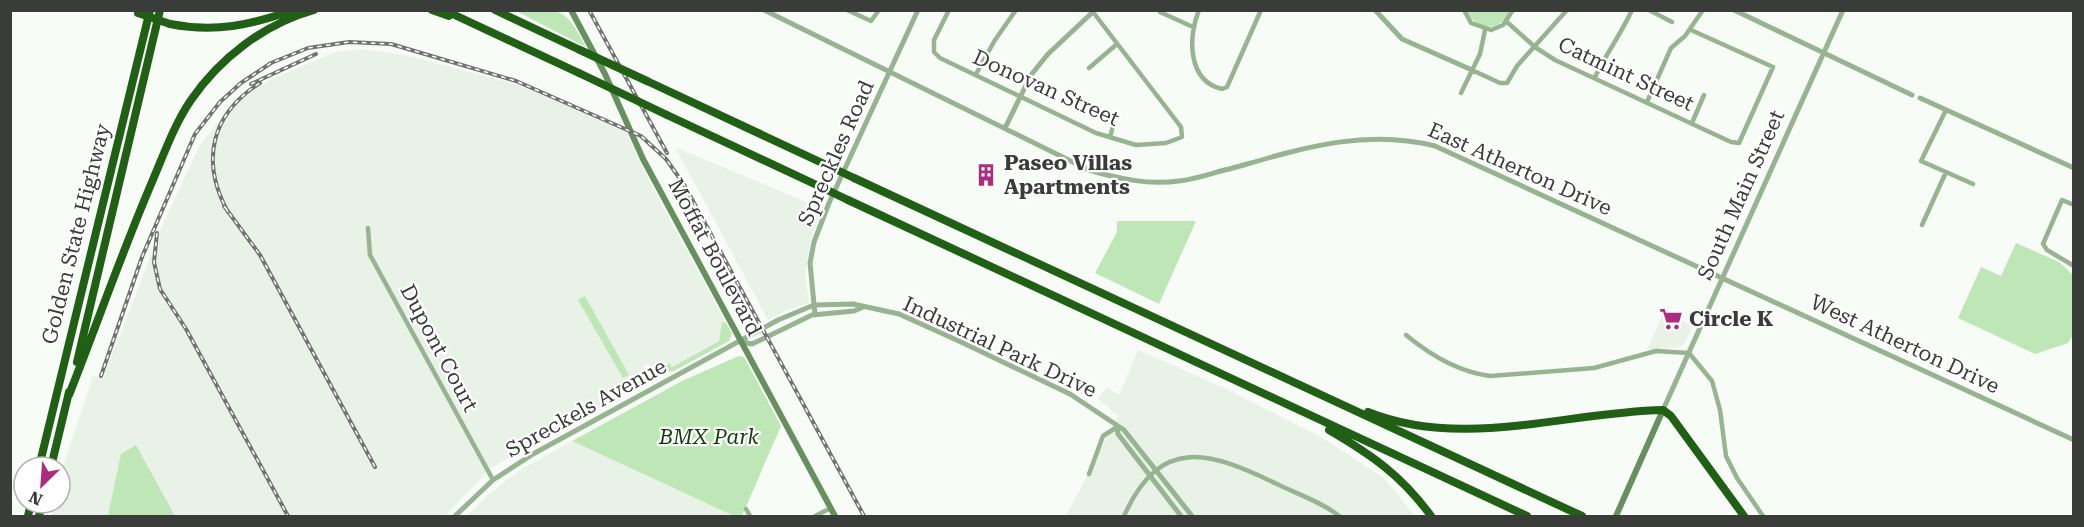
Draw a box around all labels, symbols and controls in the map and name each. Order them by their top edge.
street label: Catmint Street [1554,32,1698,116]
street label: Donovan Street [969,45,1123,131]
street label: Spreckles Road [793,76,879,229]
street label: South Main Street [1693,106,1789,284]
street label: East Atherton Drive [1424,118,1616,220]
street label: Golden State Highway [37,121,115,347]
place label: Paseo Villas Apartments [1004,151,1132,199]
building icon: Paseo Villas Apartments [973,162,999,188]
street label: Moffat Boulevard [663,174,767,340]
street label: Dupont Court [395,280,483,416]
street label: West Atherton Drive [1807,290,2003,398]
street label: Industrial Park Drive [899,292,1101,402]
supermarket icon: Circle K [1658,306,1684,332]
place label: Circle K [1689,307,1774,331]
street label: Spreckels Avenue [502,354,670,462]
park label: BMX Park [658,425,760,449]
north arrow [12,455,72,515]
text: N [26,487,45,509]

